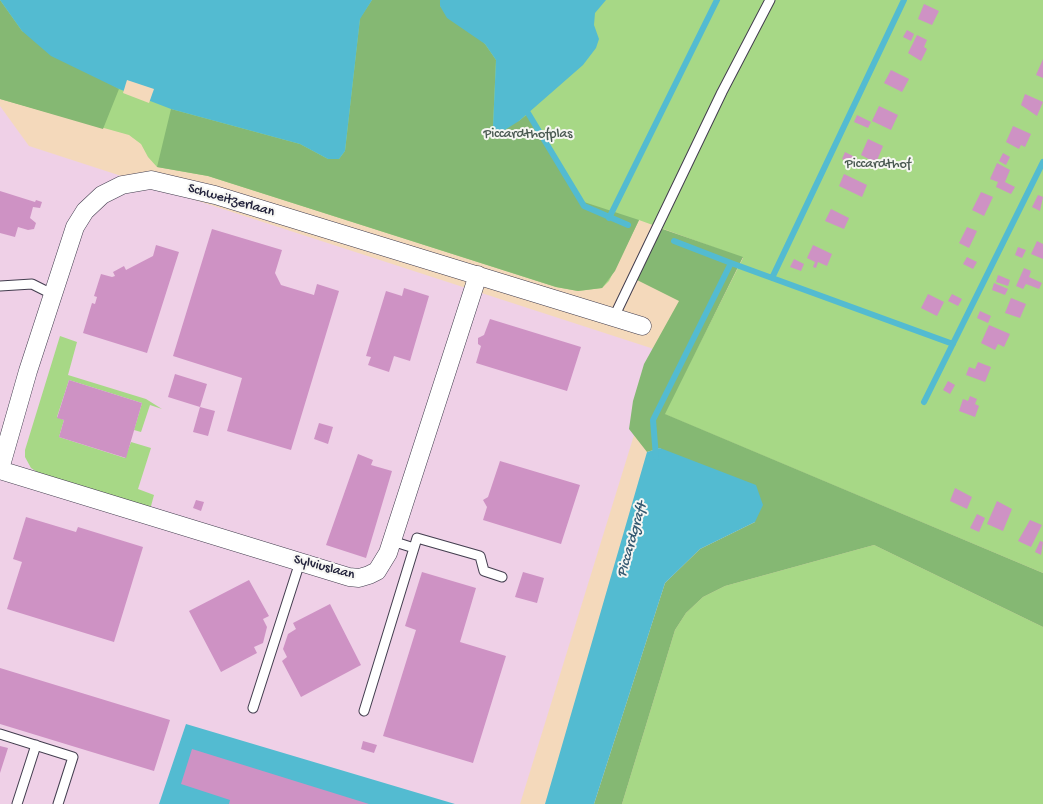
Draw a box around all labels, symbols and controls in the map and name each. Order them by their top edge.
park label: Piccardthofplas [484,127,572,143]
park label: Piccardthof [845,157,911,173]
street label: Schweitzerlaan [186,181,276,221]
water label: Piccardgraft [614,500,652,580]
street label: Sylviuslaan [292,552,356,584]

